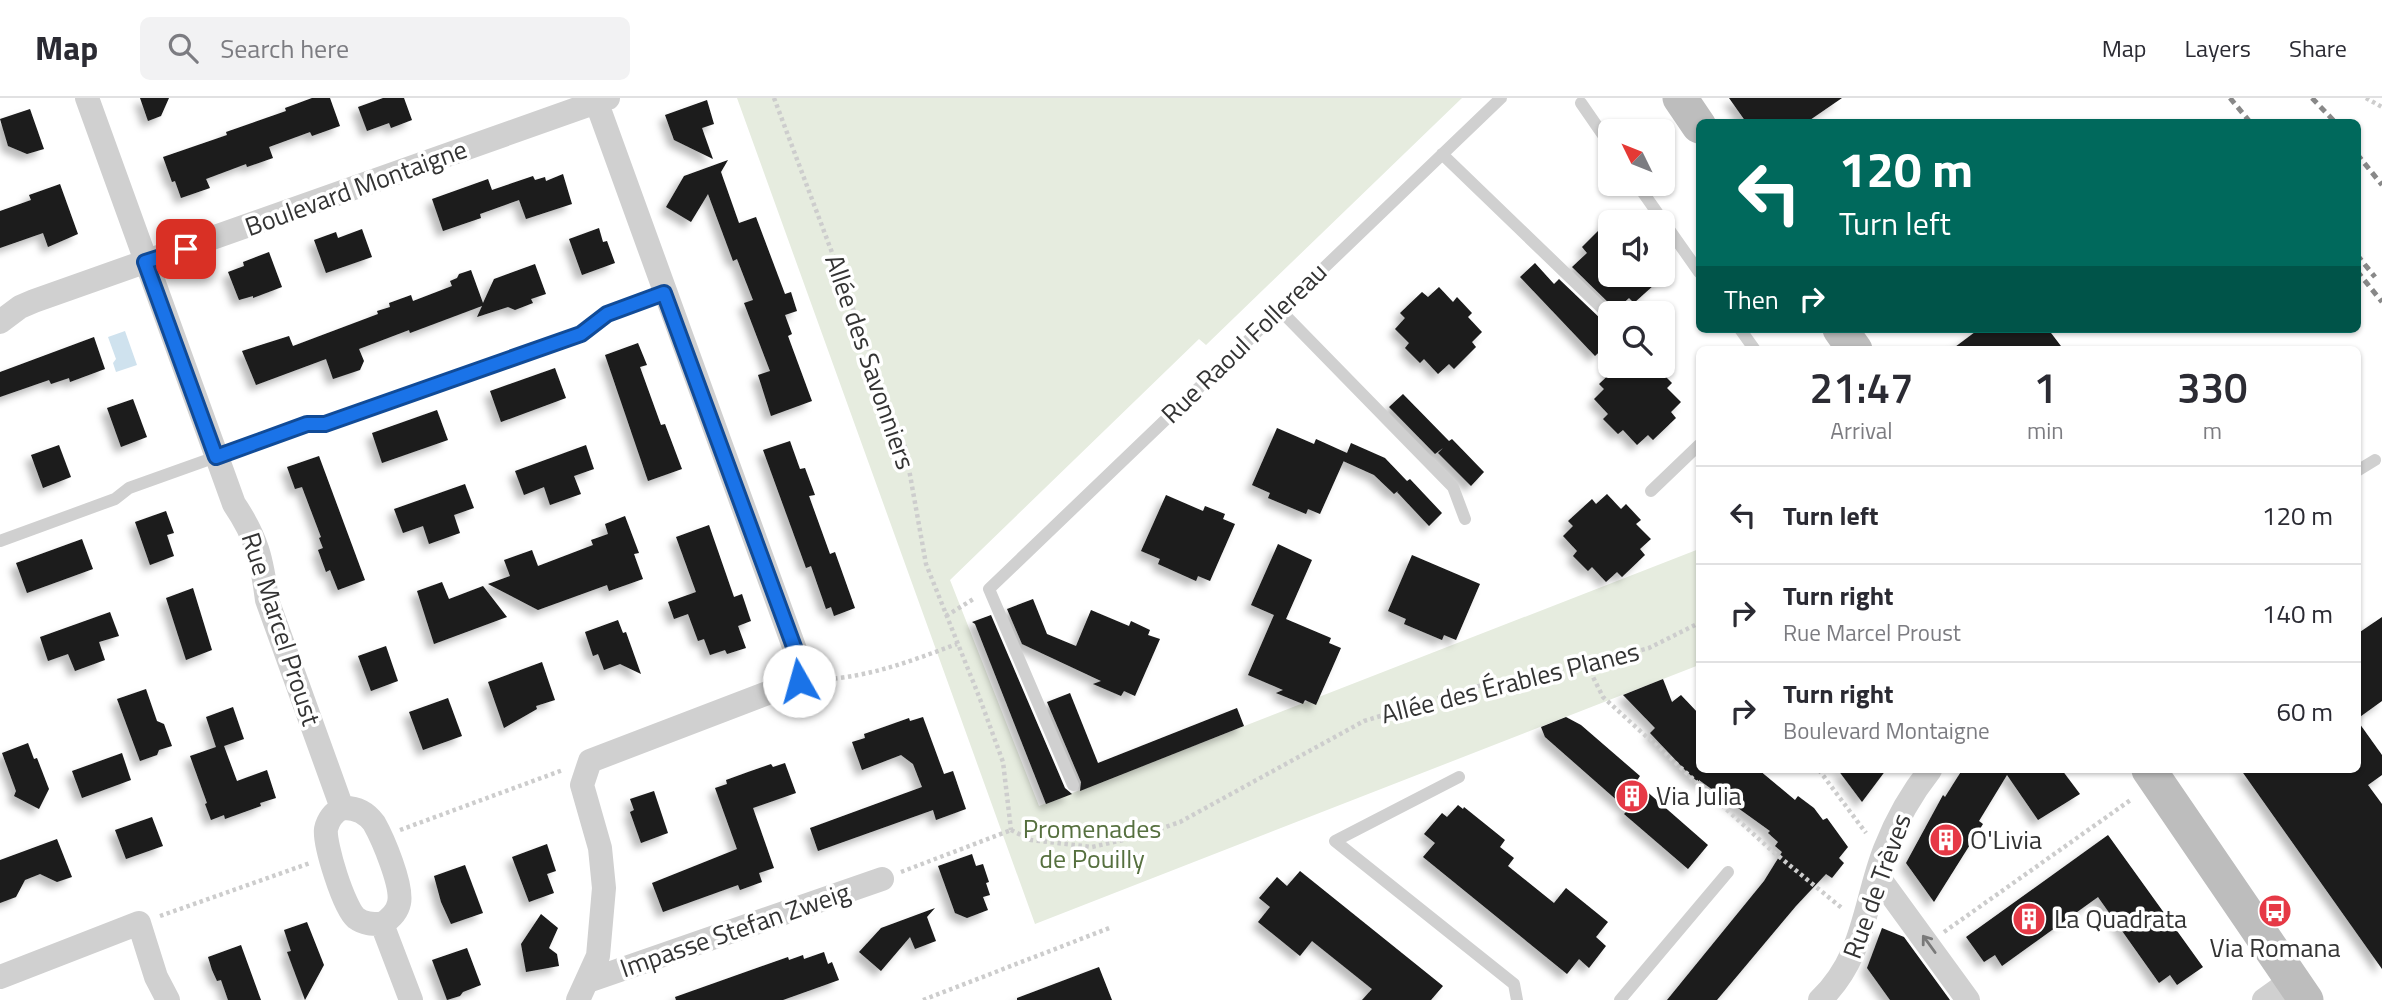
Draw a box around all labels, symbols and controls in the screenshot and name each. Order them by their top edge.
search box [140,17,630,80]
text: Map [35,23,98,73]
icon: search [164,29,202,67]
text: Search here [220,29,349,68]
text: Map [2102,30,2147,66]
text: Layers [2185,30,2251,66]
text: Share [2289,30,2347,66]
north arrow [1598,119,1675,196]
map controls [1598,119,1675,378]
street label: Boulevard Montaigne [239,129,472,246]
text: 120 m [1839,131,1973,206]
icon: left [1724,147,1815,238]
text: Turn left [1839,199,1951,247]
button: sound [1598,210,1675,287]
pin [156,219,216,279]
icon: arrive [167,230,205,268]
street label: Allée des Savonniers [815,249,926,475]
street label: Rue Raoul Follereau [1152,253,1335,432]
text: Then [1724,280,1779,319]
icon: right [1793,280,1831,318]
button: search [1598,301,1675,378]
text: 21:47 [1809,355,1914,419]
text: 1 [2034,355,2057,419]
text: 330 [2177,355,2248,419]
text: Arrival [1830,413,1893,448]
text: min [2027,413,2064,448]
text: m [2203,413,2222,448]
icon: left [1724,496,1762,534]
text: Turn left [1783,496,1878,535]
text: 120 m [2262,496,2333,535]
street label: Rue Marcel Proust [232,527,331,731]
text: Turn right [1783,576,1894,615]
icon: right [1724,594,1762,632]
text: 140 m [2262,594,2333,633]
text: Rue Marcel Proust [1783,615,1961,650]
street label: Allée des Érables Planes [1377,632,1643,733]
position arrow [762,644,836,718]
text: Turn right [1783,674,1894,713]
icon: right [1724,692,1762,730]
text: 60 m [2276,692,2333,731]
text: Boulevard Montaigne [1783,713,1990,748]
place label: Via Julia [1656,776,1742,815]
building icon: Via Julia [1613,777,1651,815]
street label: Rue de Trèves [1832,808,1921,964]
park label: Promenades de Pouilly [1023,809,1161,878]
place label: O'Livia [1970,820,2042,859]
building icon: O'Livia [1927,821,1965,859]
street label: Impasse Stefan Zweig [615,872,855,987]
bus stop icon: Via Romana [2256,892,2294,930]
place label: La Quadrata [2054,899,2187,938]
building icon: La Quadrata [2010,900,2048,938]
place label: Via Romana [2210,928,2340,967]
one-way arrow [1922,935,1936,954]

